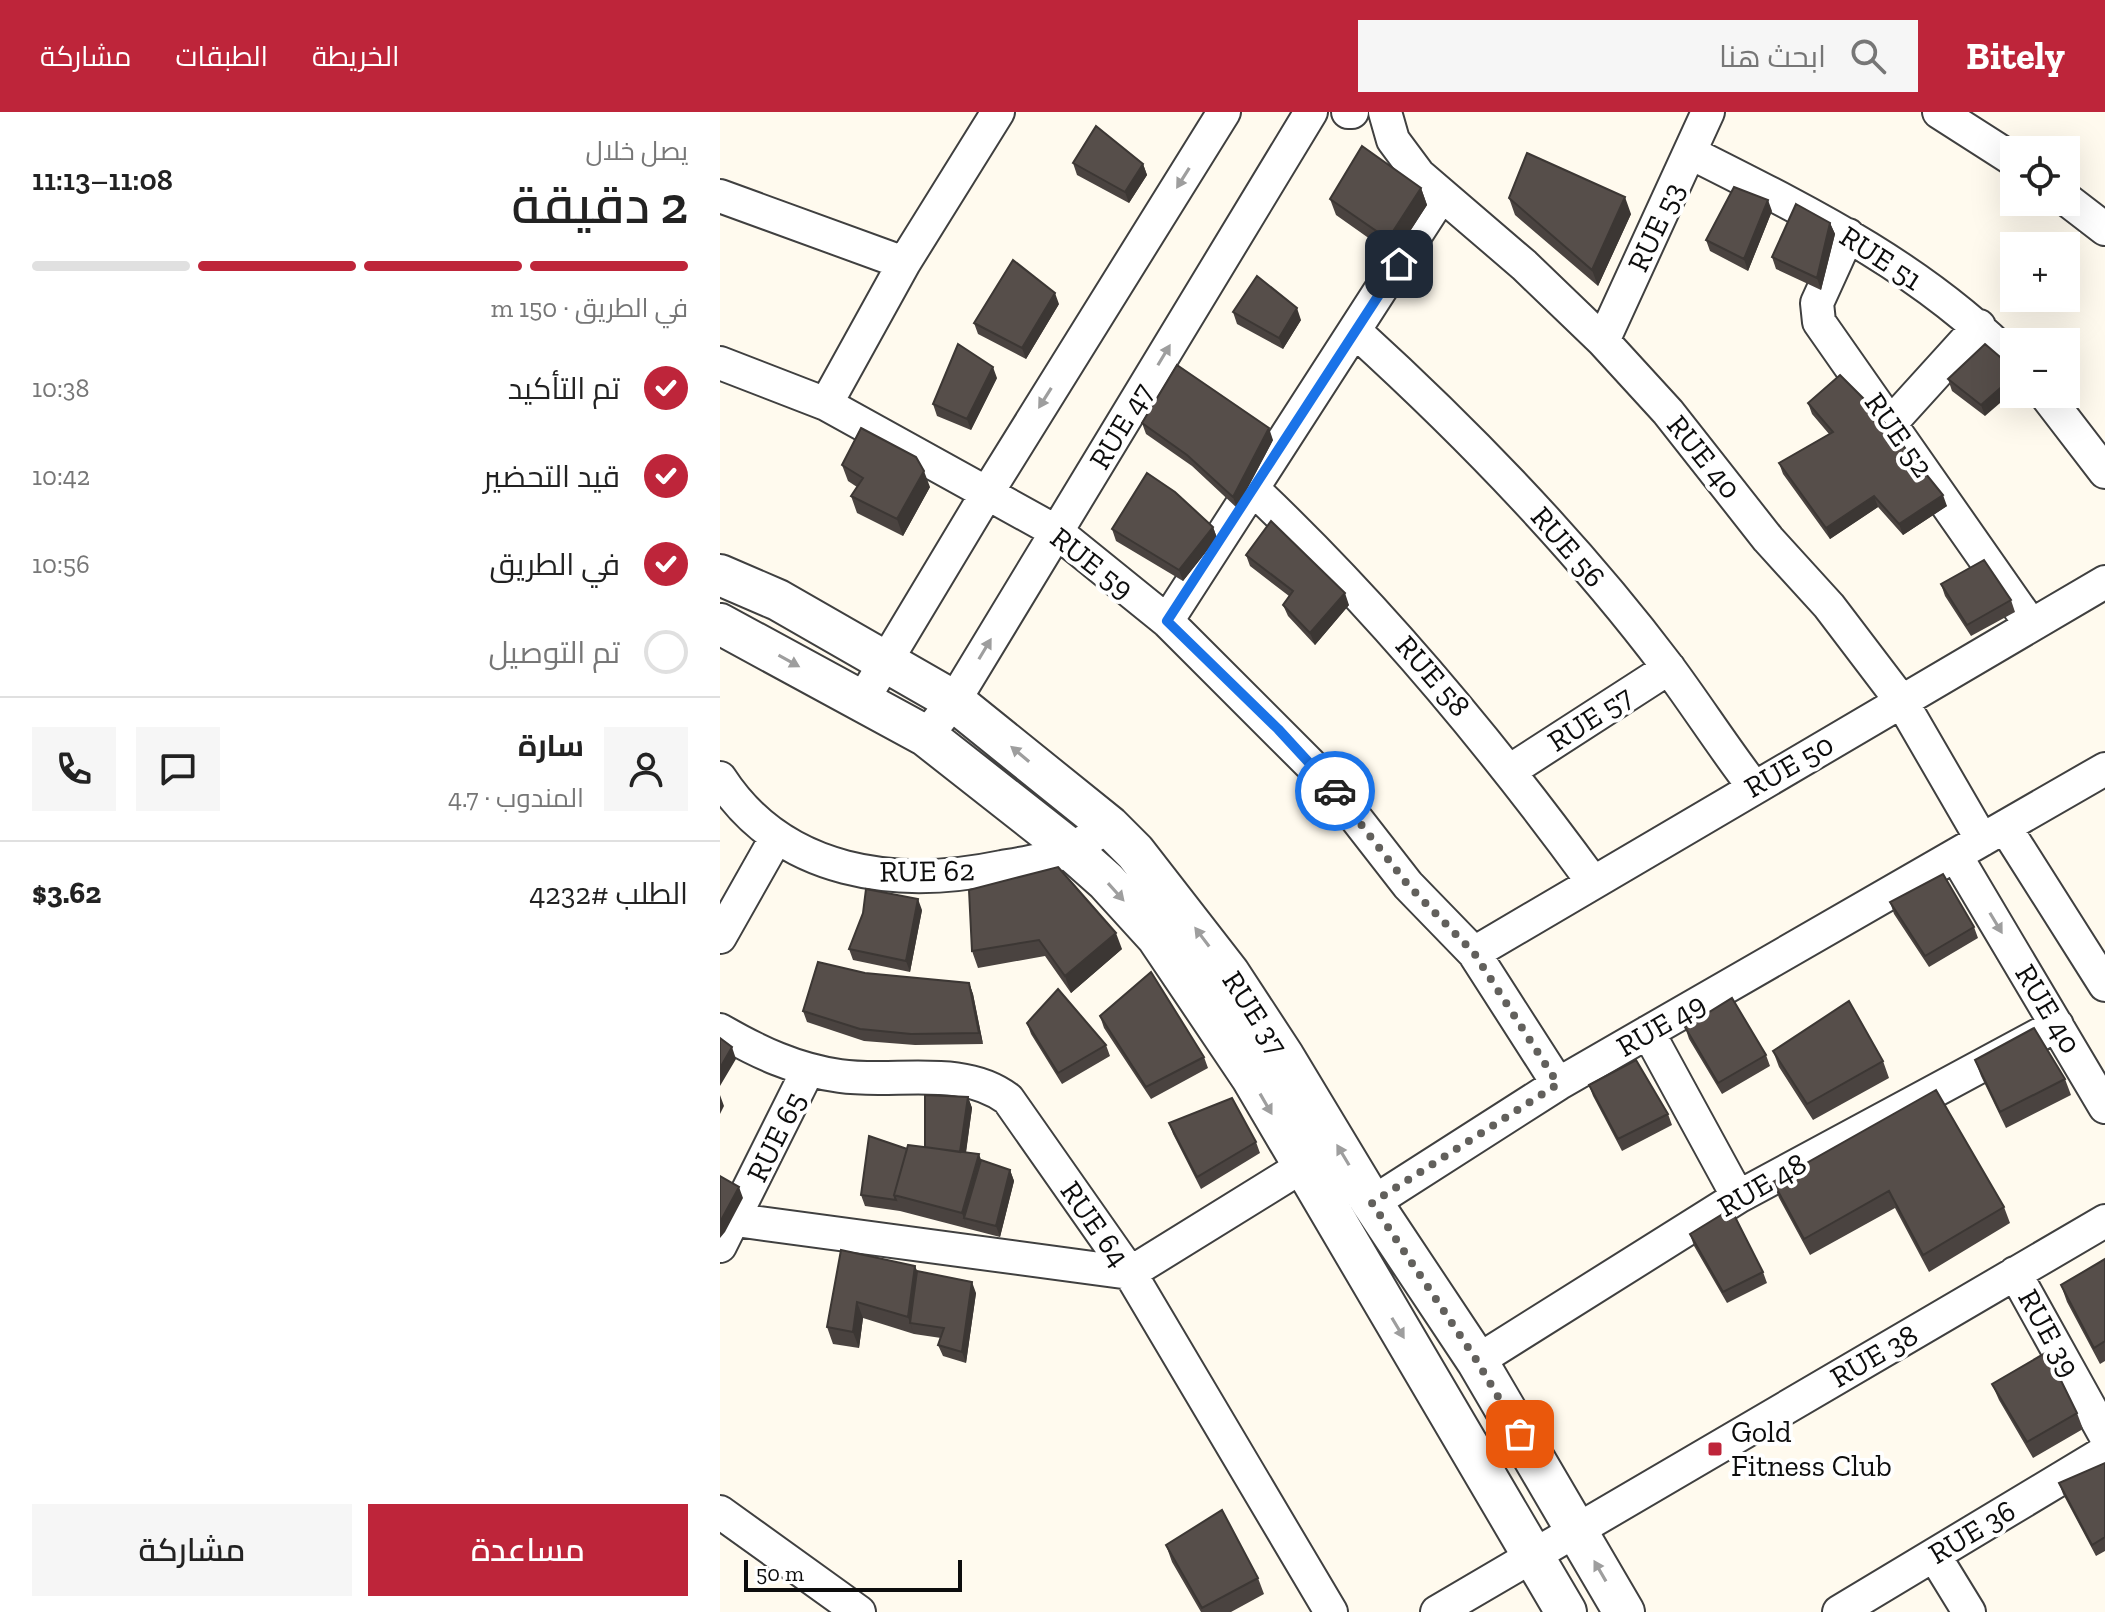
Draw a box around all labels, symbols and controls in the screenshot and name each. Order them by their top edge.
search box [1358,20,1918,92]
text: Bitely [1966,33,2065,79]
icon: search [1846,34,1890,78]
text: ابحث هنا [1719,39,1826,75]
text: مشاركة [40,40,131,73]
text: الطبقات [175,40,268,73]
text: الخريطة [312,40,399,73]
text: يصل خلال [586,135,688,167]
map controls [2000,136,2080,408]
button: locate [2000,136,2080,216]
text: 11:08–11:13 [32,162,173,198]
one-way arrow [1177,167,1191,189]
text: 2 دقيقة [512,174,688,236]
street label: RUE 53 [1620,177,1692,277]
street label: RUE 51 [1833,218,1929,298]
pin [1365,230,1433,298]
button: + [2000,232,2080,312]
icon: home [1377,242,1421,286]
text: في الطريق · 150 m [491,292,688,324]
button: − [2000,328,2080,408]
one-way arrow [1157,344,1171,366]
icon: check [644,366,688,410]
text: تم التأكيد [508,371,620,407]
text: 10:38 [32,372,90,404]
street label: RUE 47 [1081,376,1161,476]
street label: RUE 52 [1857,386,1941,484]
one-way arrow [1038,388,1053,409]
street label: RUE 40 [1659,408,1749,506]
icon: check [644,454,688,498]
text: قيد التحضير [483,459,620,495]
text: 10:42 [32,460,90,492]
street label: RUE 56 [1523,499,1613,595]
street label: RUE 59 [1043,519,1141,607]
icon: check [644,542,688,586]
text: في الطريق [489,547,620,583]
text: 10:56 [32,548,90,580]
street label: RUE 58 [1388,628,1478,724]
text: تم التوصيل [489,635,620,671]
one-way arrow [978,638,992,660]
one-way arrow [777,654,800,667]
street label: RUE 57 [1541,678,1639,760]
street label: RUE 50 [1738,726,1840,806]
button: phone [32,727,116,811]
button: chat [136,727,220,811]
button: person [604,727,688,811]
text: سارة [518,728,584,764]
one-way arrow [1010,746,1030,763]
courier [1295,751,1375,831]
icon: car [1313,769,1357,813]
text: المندوب · 4.7 [448,782,584,814]
street label: RUE 62 [879,852,975,890]
text: $3.62 [32,875,101,911]
text: الطلب #4232 [529,876,688,912]
one-way arrow [1107,882,1125,901]
one-way arrow [1989,912,2003,934]
one-way arrow [1195,927,1211,947]
street label: RUE 40 [2007,958,2089,1060]
street label: RUE 37 [1215,964,1295,1062]
street label: RUE 49 [1610,985,1712,1065]
street label: RUE 65 [739,1086,813,1188]
one-way arrow [1259,1092,1273,1115]
one-way arrow [1336,1144,1350,1166]
street label: RUE 48 [1711,1145,1813,1225]
street label: RUE 64 [1053,1174,1137,1274]
street label: RUE 39 [2010,1283,2088,1383]
one-way arrow [1391,1317,1405,1339]
street label: RUE 38 [1824,1317,1924,1395]
pin [1486,1400,1554,1468]
icon: bag [1498,1412,1542,1456]
place label: Gold Fitness Club [1731,1414,1892,1484]
marker: Gold Fitness Club [1706,1440,1724,1458]
street label: RUE 36 [1922,1492,2022,1572]
button: مشاركة [32,1504,352,1596]
button: مساعدة [368,1504,688,1596]
scale bar [744,1556,962,1592]
text: 50 m [756,1560,804,1587]
one-way arrow [1593,1560,1607,1582]

